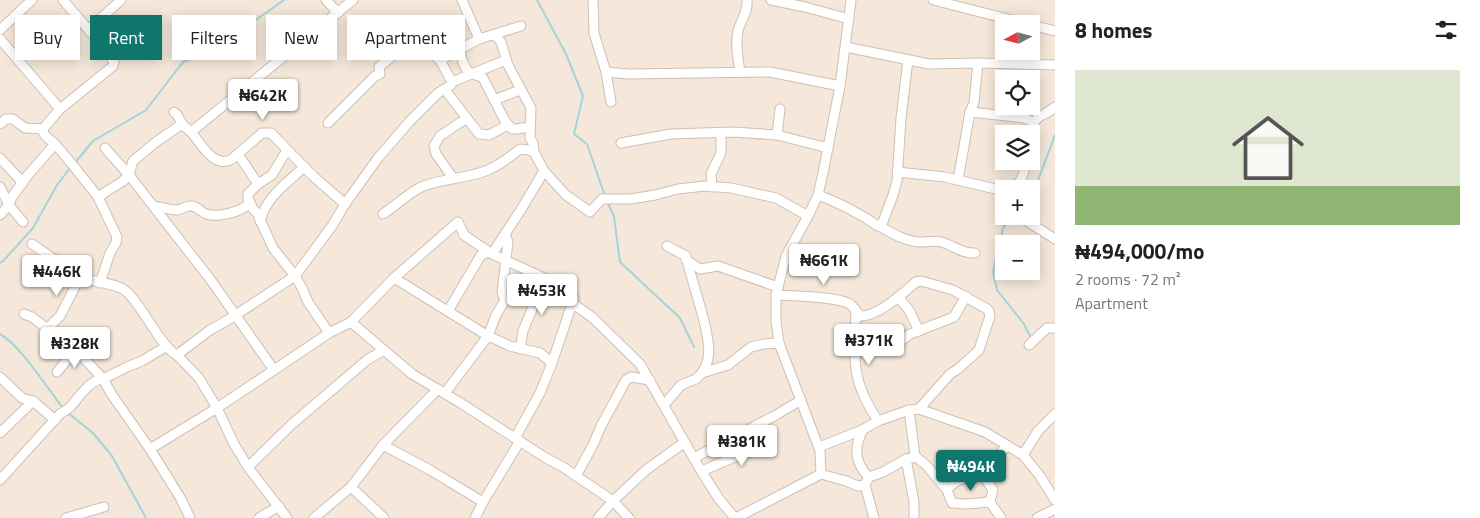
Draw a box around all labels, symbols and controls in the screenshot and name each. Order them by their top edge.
text: 8 homes [1075,14,1152,46]
chip: Buy [15,15,80,60]
chip: Rent [90,15,162,60]
chip: Filters [172,15,256,60]
chip: New [266,15,337,60]
chip: Apartment [347,15,465,60]
north arrow [995,15,1040,60]
map controls [995,15,1040,280]
icon: filters [1432,16,1460,44]
button: locate [995,70,1040,115]
pin: ₦642K [228,78,298,121]
text: ₦642K [239,83,287,107]
icon: home [1223,103,1313,193]
button: layers [995,125,1040,170]
button: + [995,180,1040,225]
button: − [995,235,1040,280]
text: ₦494,000/mo [1075,235,1204,267]
pin: ₦661K [789,244,859,286]
text: ₦661K [800,248,848,272]
pin: ₦446K [22,254,92,297]
text: ₦446K [33,259,81,283]
text: 2 rooms · 72 m² [1075,267,1180,291]
pin: ₦453K [507,274,577,316]
text: ₦453K [518,278,566,302]
text: Apartment [1075,291,1148,315]
pin: ₦371K [834,324,904,366]
pin: ₦328K [40,326,110,369]
text: ₦371K [845,328,893,352]
text: ₦328K [51,331,99,355]
pin: ₦381K [707,424,777,467]
text: ₦381K [718,429,766,453]
pin: ₦494K [936,450,1006,492]
text: ₦494K [947,454,995,478]

